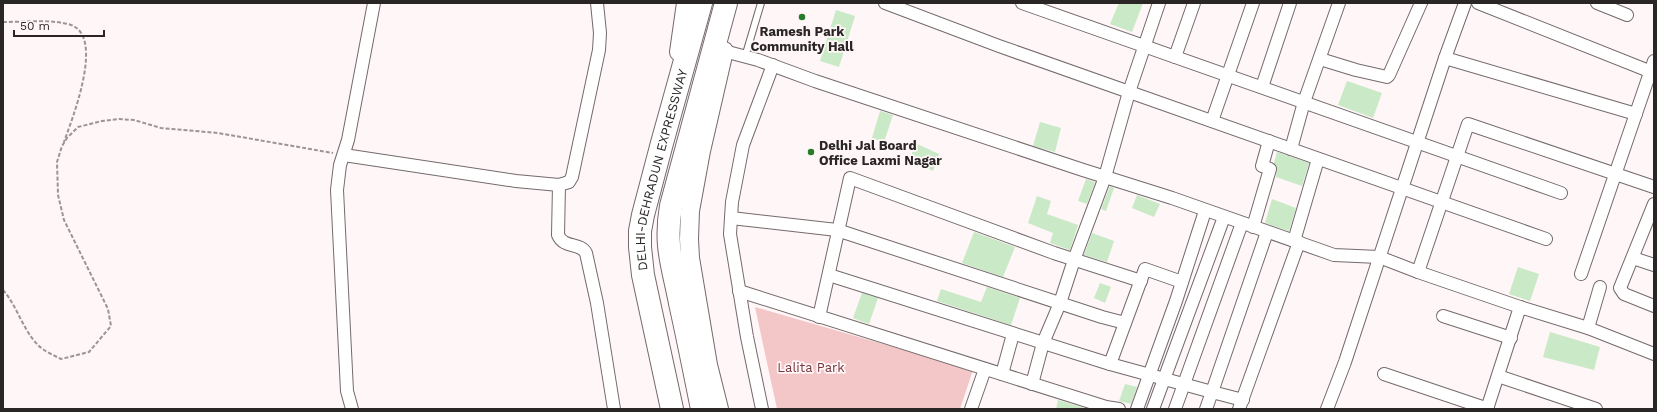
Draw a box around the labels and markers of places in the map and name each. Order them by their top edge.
marker: Ramesh Park Community Hall [797,12,807,22]
place label: Ramesh Park Community Hall [750,24,854,54]
place label: Delhi Jal Board Office Laxmi Nagar [819,138,942,168]
marker: Delhi Jal Board Office Laxmi Nagar [806,147,816,157]

